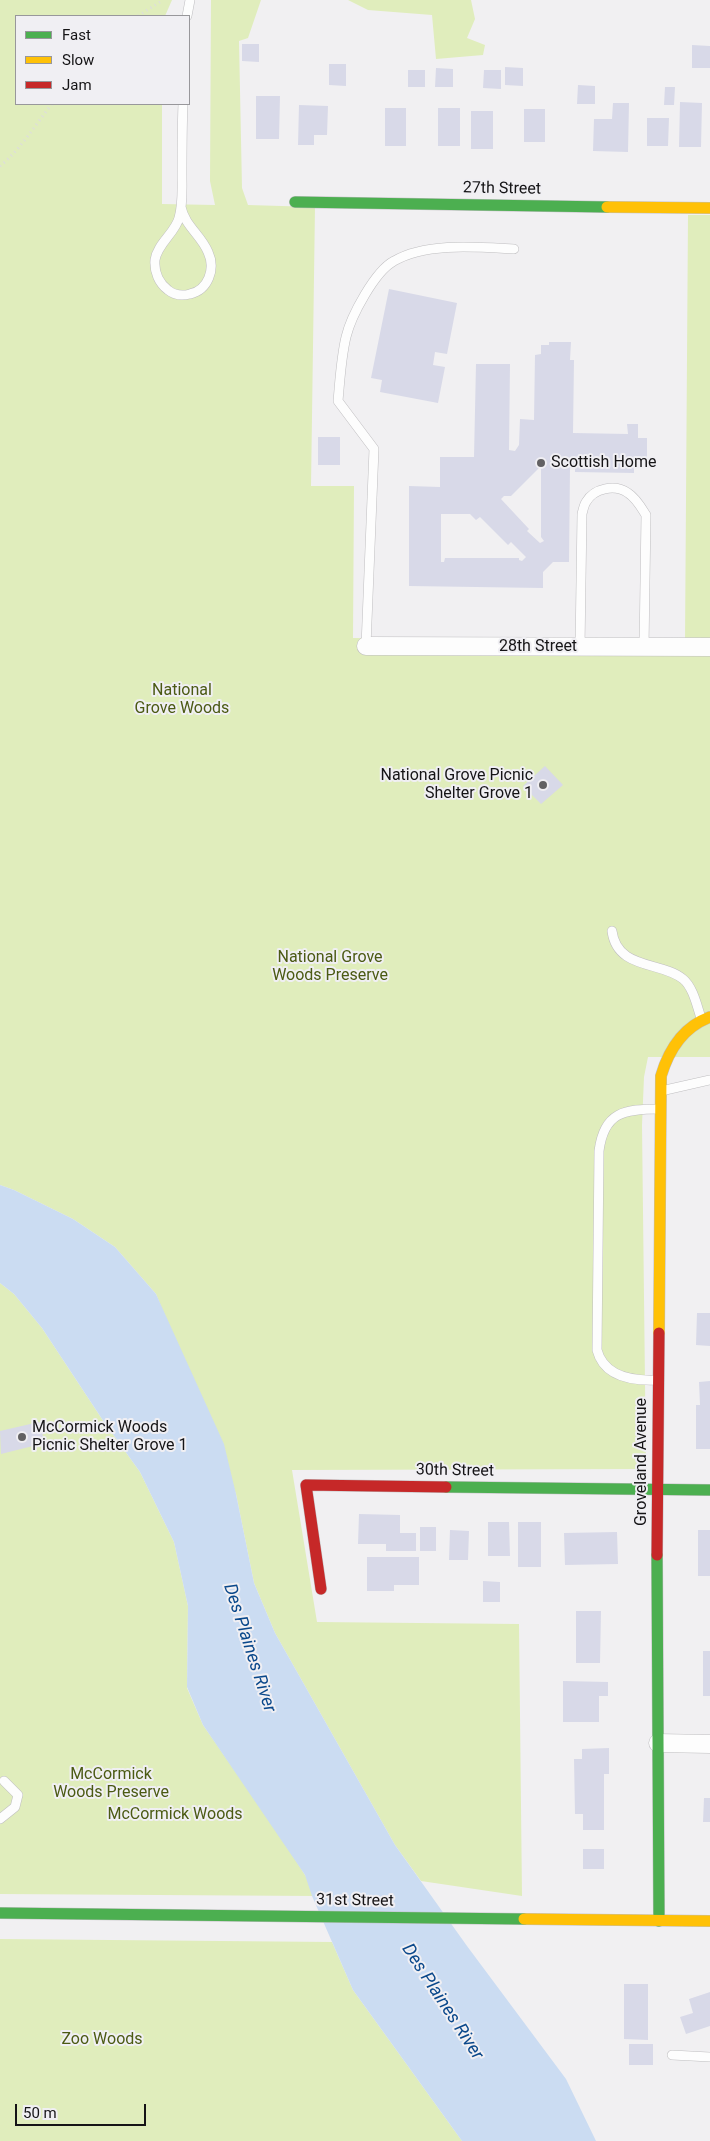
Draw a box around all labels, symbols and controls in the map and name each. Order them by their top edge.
legend [15,15,190,105]
text: Fast [62,26,91,44]
text: Slow [62,51,94,69]
text: Jam [62,76,92,94]
street label: 27th Street [463,179,541,199]
place label: Scottish Home [551,453,656,473]
marker: Scottish Home [535,457,547,469]
street label: 28th Street [499,637,577,657]
park label: National Grove Woods [135,681,229,719]
place label: National Grove Picnic Shelter Grove 1 [380,766,533,804]
marker: National Grove Picnic Shelter Grove 1 [537,779,549,791]
park label: National Grove Woods Preserve [272,948,388,986]
street label: Groveland Avenue [632,1398,652,1526]
place label: McCormick Woods Picnic Shelter Grove 1 [32,1418,187,1456]
marker: McCormick Woods Picnic Shelter Grove 1 [16,1431,28,1443]
street label: 30th Street [416,1461,494,1481]
water label: Des Plaines River [218,1581,280,1715]
park label: McCormick Woods Preserve [53,1765,169,1803]
park label: McCormick Woods [107,1805,243,1825]
street label: 31st Street [316,1891,394,1911]
water label: Des Plaines River [396,1940,488,2064]
park label: Zoo Woods [61,2030,143,2050]
scale bar [18,2094,149,2126]
text: 50 m [23,2104,57,2122]

